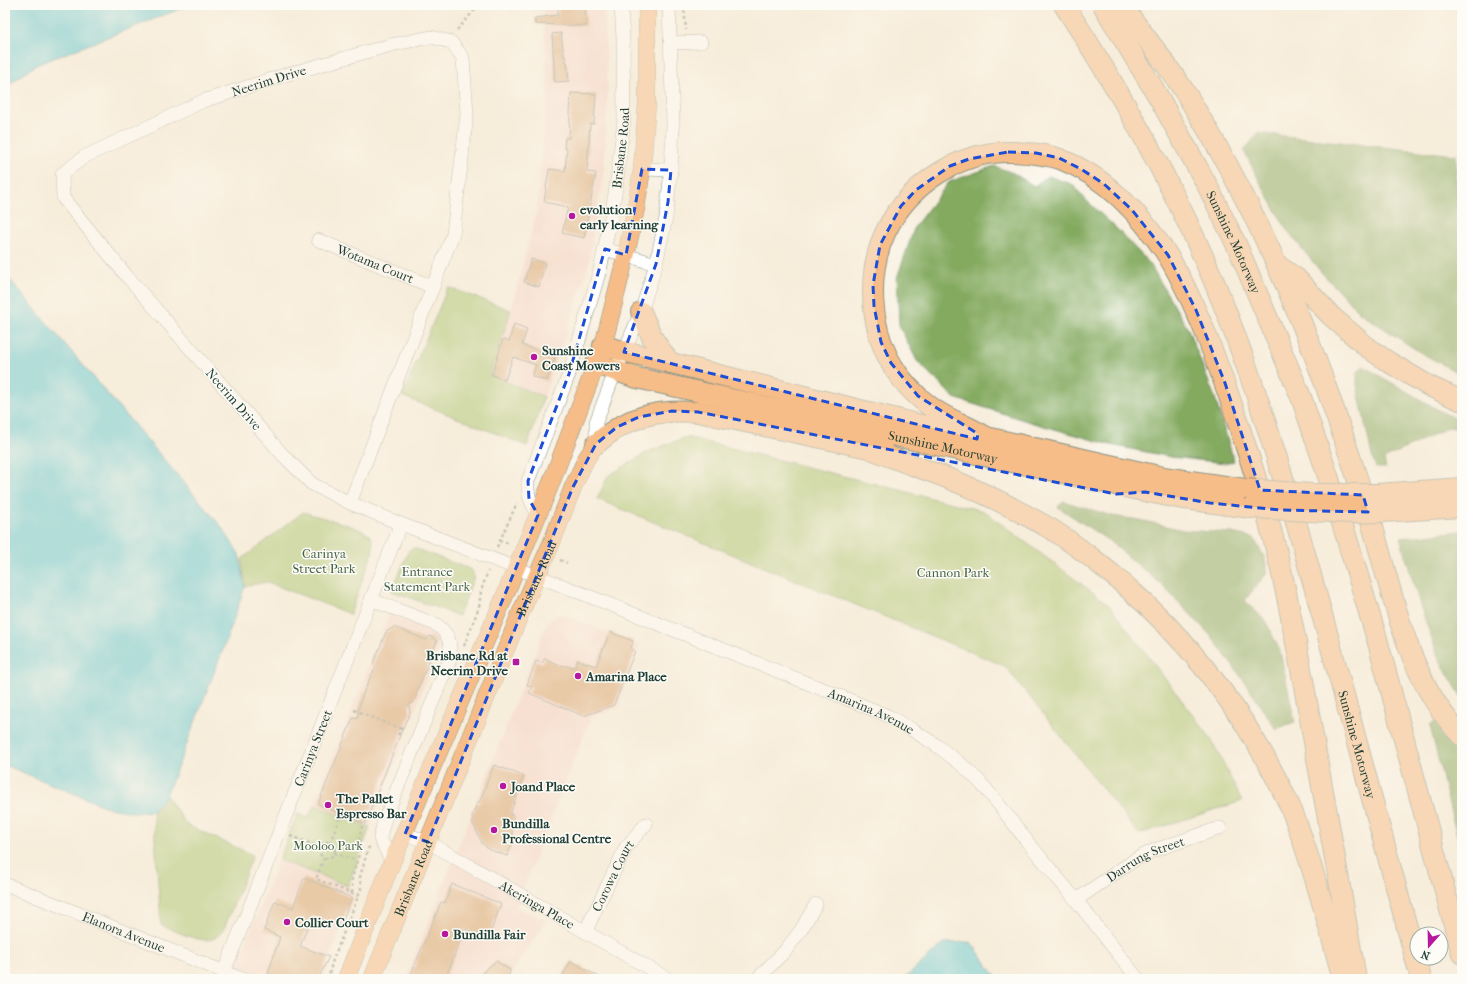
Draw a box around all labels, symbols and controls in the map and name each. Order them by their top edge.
street label: Neerim Drive [230,62,308,99]
street label: Brisbane Road [609,107,632,189]
street label: Sunshine Motorway [1203,188,1264,297]
place label: evolution early learning [580,202,659,233]
marker: evolution early learning [567,211,577,221]
street label: Wotama Court [334,241,416,286]
place label: Sunshine Coast Mowers [542,343,620,373]
marker: Sunshine Coast Mowers [529,352,539,362]
street label: Neerim Drive [203,365,265,434]
street label: Sunshine Motorway [887,428,1000,467]
street label: Brisbane Road [513,537,560,619]
park label: Carinya Street Park [293,546,356,576]
park label: Entrance Statement Park [384,564,470,594]
park label: Cannon Park [917,565,990,580]
place label: Brisbane Rd at Neerim Drive [426,648,509,678]
marker: Brisbane Rd at Neerim Drive [511,657,521,667]
place label: Amarina Place [585,669,667,684]
marker: Amarina Place [573,671,583,681]
street label: Amarina Avenue [825,685,917,738]
street label: Sunshine Motorway [1335,689,1379,801]
street label: Carinya Street [291,707,335,789]
place label: Joand Place [509,779,576,795]
marker: Joand Place [498,781,508,791]
place label: The Pallet Espresso Bar [335,791,407,822]
marker: The Pallet Espresso Bar [323,800,333,810]
place label: Bundilla Professional Centre [502,816,612,846]
marker: Bundilla Professional Centre [489,825,499,835]
street label: Darrung Street [1103,834,1187,885]
street label: Corowa Court [589,836,637,914]
street label: Brisbane Road [391,837,436,919]
park label: Mooloo Park [293,838,363,853]
street label: Akeringa Place [496,877,577,932]
street label: Elanora Avenue [80,909,168,956]
place label: Collier Court [295,915,369,930]
marker: Collier Court [282,917,292,927]
north arrow [1409,926,1449,966]
place label: Bundilla Fair [453,927,526,942]
marker: Bundilla Fair [440,929,450,939]
text: N [1419,947,1432,962]

